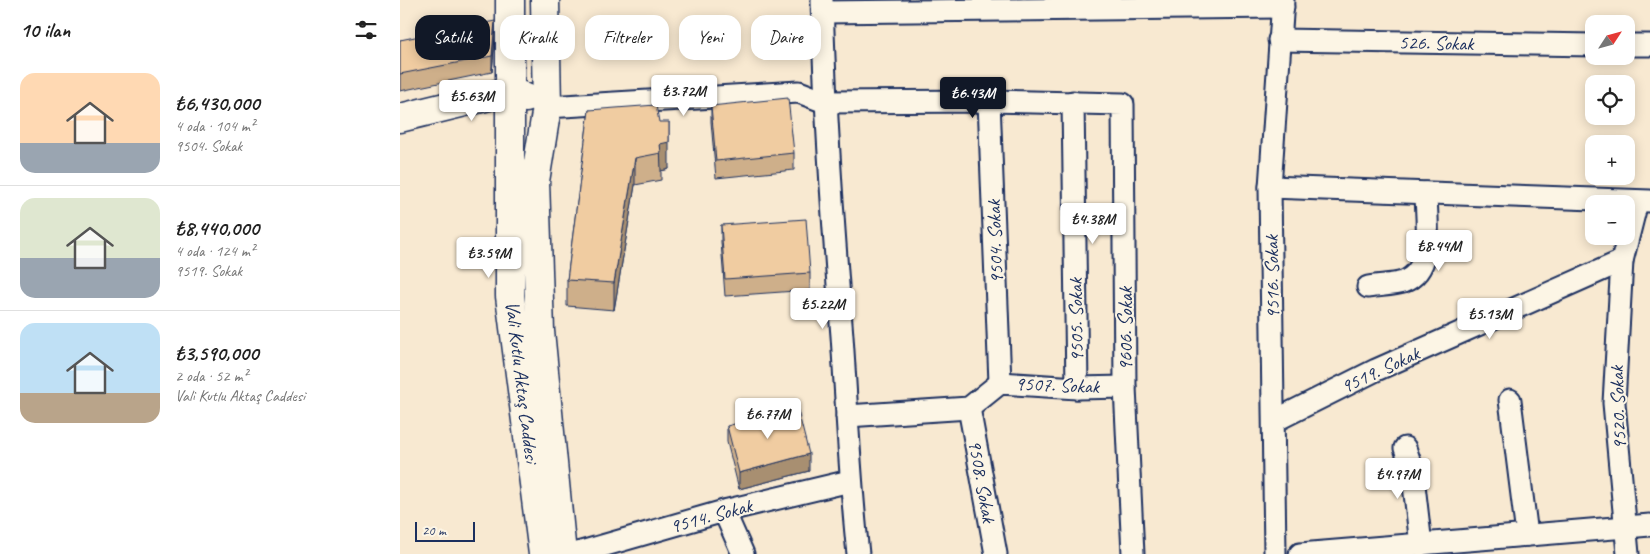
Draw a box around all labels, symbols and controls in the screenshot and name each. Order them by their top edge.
chip: Satılık [415,15,490,60]
chip: Kiralık [500,15,575,60]
chip: Filtreler [585,15,669,60]
chip: Yeni [679,15,741,60]
chip: Daire [751,15,821,60]
north arrow [1585,15,1635,65]
map controls [1585,15,1635,245]
icon: filters [352,16,380,44]
text: 10 ilan [20,17,70,43]
street label: 526. Sokak [1398,30,1475,56]
pin: ₺3.72M [643,74,725,117]
button: locate [1585,75,1635,125]
pin: ₺6.43M [932,76,1014,119]
pin: ₺5.63M [431,80,513,122]
text: ₺3.72M [662,81,706,101]
text: ₺6.43M [951,83,995,103]
text: ₺5.63M [450,86,494,106]
text: ₺6,430,000 [175,90,259,116]
icon: home [60,93,120,153]
text: 4 oda · 104 m² [175,116,255,136]
button: + [1585,135,1635,185]
text: 9504. Sokak [175,136,242,156]
button: − [1585,195,1635,245]
street label: 9504. Sokak [981,198,1009,284]
pin: ₺4.38M [1052,202,1134,245]
text: ₺4.38M [1071,209,1115,229]
text: ₺8,440,000 [175,215,259,241]
icon: home [60,218,120,278]
pin: ₺8.44M [1398,230,1480,272]
street label: 9516. Sokak [1259,233,1285,319]
pin: ₺3.59M [448,236,530,279]
text: ₺8.44M [1417,236,1461,256]
text: 4 oda · 124 m² [175,241,255,261]
text: ₺3.59M [467,243,511,263]
text: 9519. Sokak [175,261,242,281]
street label: 9505. Sokak [1063,276,1089,362]
street label: 9606. Sokak [1113,285,1138,371]
pin: ₺5.22M [782,288,864,330]
text: ₺5.22M [801,294,845,314]
pin: ₺5.13M [1449,298,1531,340]
street label: Vali Kutlu Aktaş Caddesi [500,300,545,466]
text: ₺5.13M [1468,304,1512,324]
text: ₺3,590,000 [175,340,258,366]
street label: 9519. Sokak [1337,340,1425,399]
icon: home [60,343,120,403]
street label: 9520. Sokak [1604,364,1632,450]
text: 2 oda · 52 m² [175,366,248,386]
street label: 9507. Sokak [1015,371,1101,399]
text: Vali Kutlu Aktaş Caddesi [175,386,305,406]
pin: ₺6.77M [727,398,809,440]
text: ₺6.77M [746,404,790,424]
street label: 9508. Sokak [962,437,1002,526]
pin: ₺4.97M [1357,458,1439,500]
text: ₺4.97M [1376,464,1420,484]
street label: 9514. Sokak [667,493,756,539]
scale bar [415,519,475,542]
text: 20 m [422,522,446,539]

